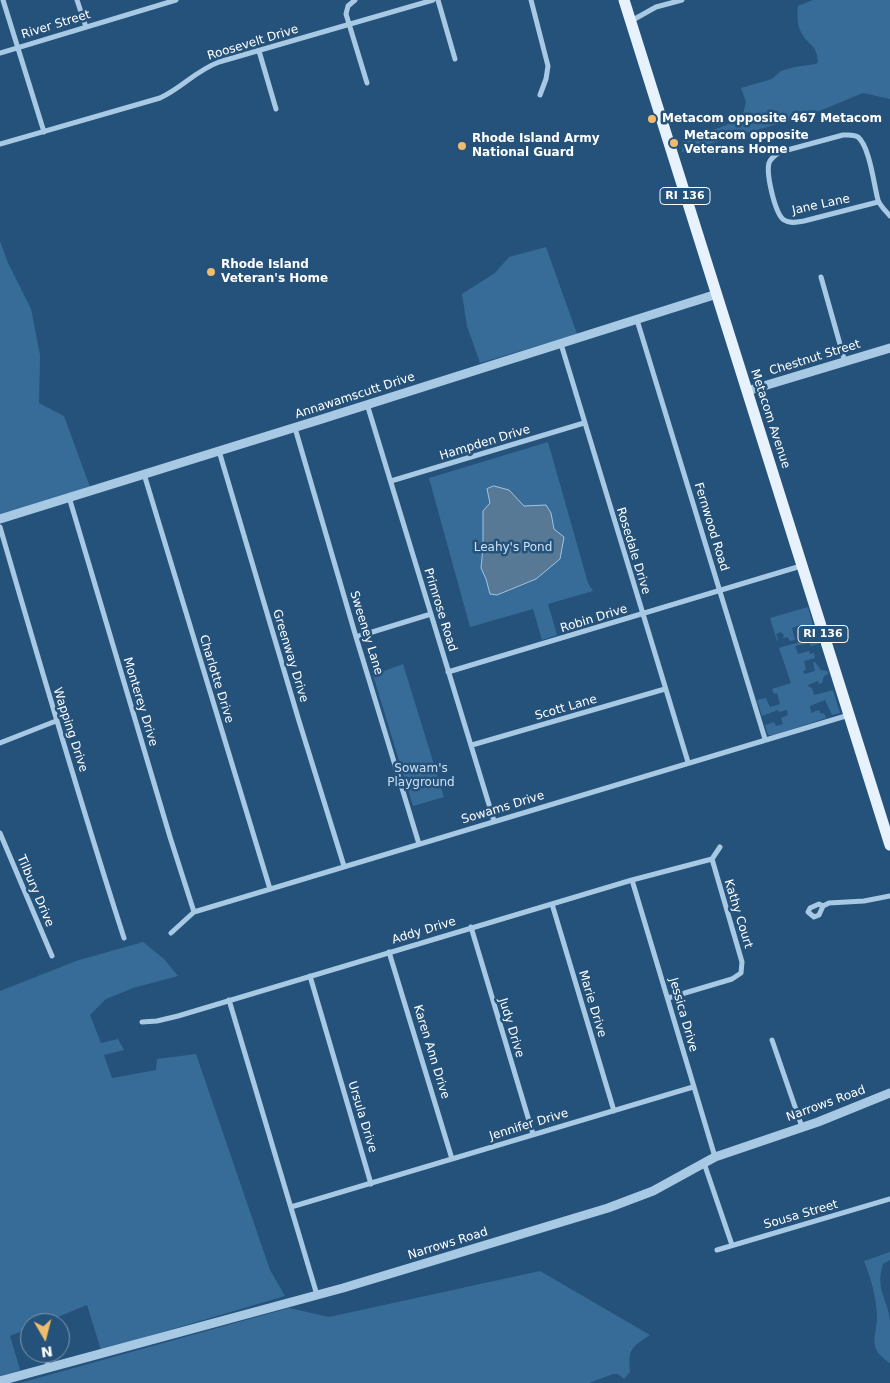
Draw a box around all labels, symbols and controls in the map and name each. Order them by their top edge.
street label: River Street [20,8,92,42]
street label: Roosevelt Drive [206,22,300,64]
place label: Metacom opposite 467 Metacom [662,112,882,126]
marker: Metacom opposite 467 Metacom [646,113,658,125]
place label: Metacom opposite Veterans Home [684,129,809,157]
place label: Rhode Island Army National Guard [472,132,600,160]
marker: Metacom opposite Veterans Home [668,137,680,149]
marker: Rhode Island Army National Guard [456,140,468,152]
road number: RI 136 [660,188,710,205]
street label: Jane Lane [791,192,851,218]
place label: Rhode Island Veteran's Home [221,258,328,286]
marker: Rhode Island Veteran's Home [205,266,217,278]
street label: Chestnut Street [768,337,862,379]
street label: Metacom Avenue [747,367,793,471]
street label: Annawamscutt Drive [293,370,417,422]
street label: Hampden Drive [438,422,532,464]
street label: Fernwood Road [691,481,731,573]
street label: Rosedale Drive [613,506,653,596]
park label: Leahy's Pond [474,541,552,555]
street label: Primrose Road [420,567,460,653]
street label: Sweeney Lane [346,589,386,677]
street label: Robin Drive [559,602,629,636]
street label: Greenway Drive [269,608,311,704]
road number: RI 136 [798,626,848,642]
street label: Charlotte Drive [196,633,236,725]
street label: Monterey Drive [120,656,160,748]
street label: Wapping Drive [50,686,90,774]
street label: Scott Lane [533,692,599,724]
park label: Sowam's Playground [387,762,455,790]
street label: Sowams Drive [460,789,546,827]
street label: Tilbury Drive [13,853,57,929]
street label: Kathy Court [721,878,755,950]
street label: Addy Drive [390,914,458,948]
street label: Marie Drive [575,969,609,1039]
street label: Jessica Drive [666,976,700,1054]
street label: Judy Drive [495,996,527,1060]
street label: Karen Ann Drive [410,1003,452,1101]
street label: Ursula Drive [344,1079,380,1155]
street label: Narrows Road [785,1083,867,1125]
street label: Jennifer Drive [488,1106,570,1144]
street label: Sousa Street [762,1198,840,1232]
street label: Narrows Road [406,1225,490,1263]
north arrow [20,1313,70,1363]
text: N [40,1343,54,1361]

